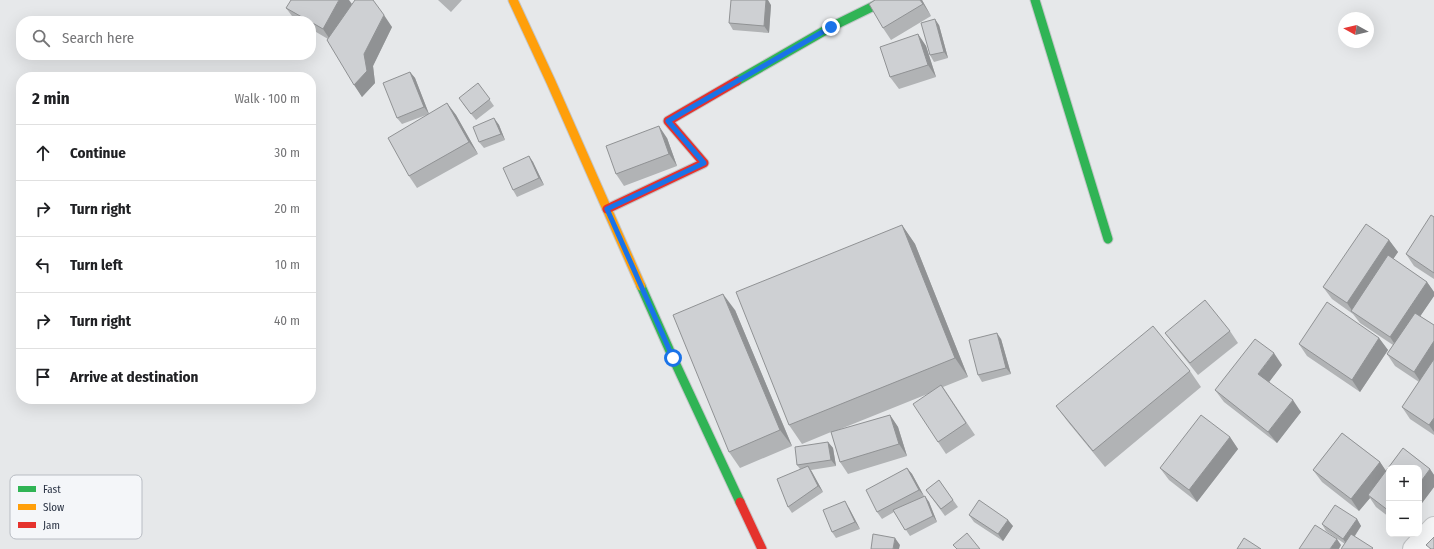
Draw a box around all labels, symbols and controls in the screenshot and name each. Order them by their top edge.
north arrow [1338,12,1374,48]
search box [16,16,316,60]
route end [822,18,840,36]
icon: search [30,27,52,49]
text: Search here [62,29,134,47]
text: 2 min [32,88,70,109]
text: Walk · 100 m [234,91,300,106]
icon: ahead [32,142,54,164]
text: Continue [70,144,126,162]
text: 30 m [274,145,300,160]
icon: right [32,198,54,220]
text: Turn right [70,200,131,218]
text: 20 m [274,201,300,216]
icon: left [32,254,54,276]
text: Turn left [70,256,123,274]
text: 10 m [275,257,300,272]
icon: right [32,310,54,332]
text: Turn right [70,312,131,330]
text: 40 m [274,313,300,328]
route start [664,349,682,367]
icon: arrive [32,366,54,388]
text: Arrive at destination [70,368,198,386]
map controls [1386,465,1422,537]
button: + [1386,465,1422,501]
legend [10,475,142,539]
text: Fast [43,483,61,496]
text: Slow [43,501,64,514]
button: − [1386,501,1422,537]
text: Jam [43,519,60,532]

